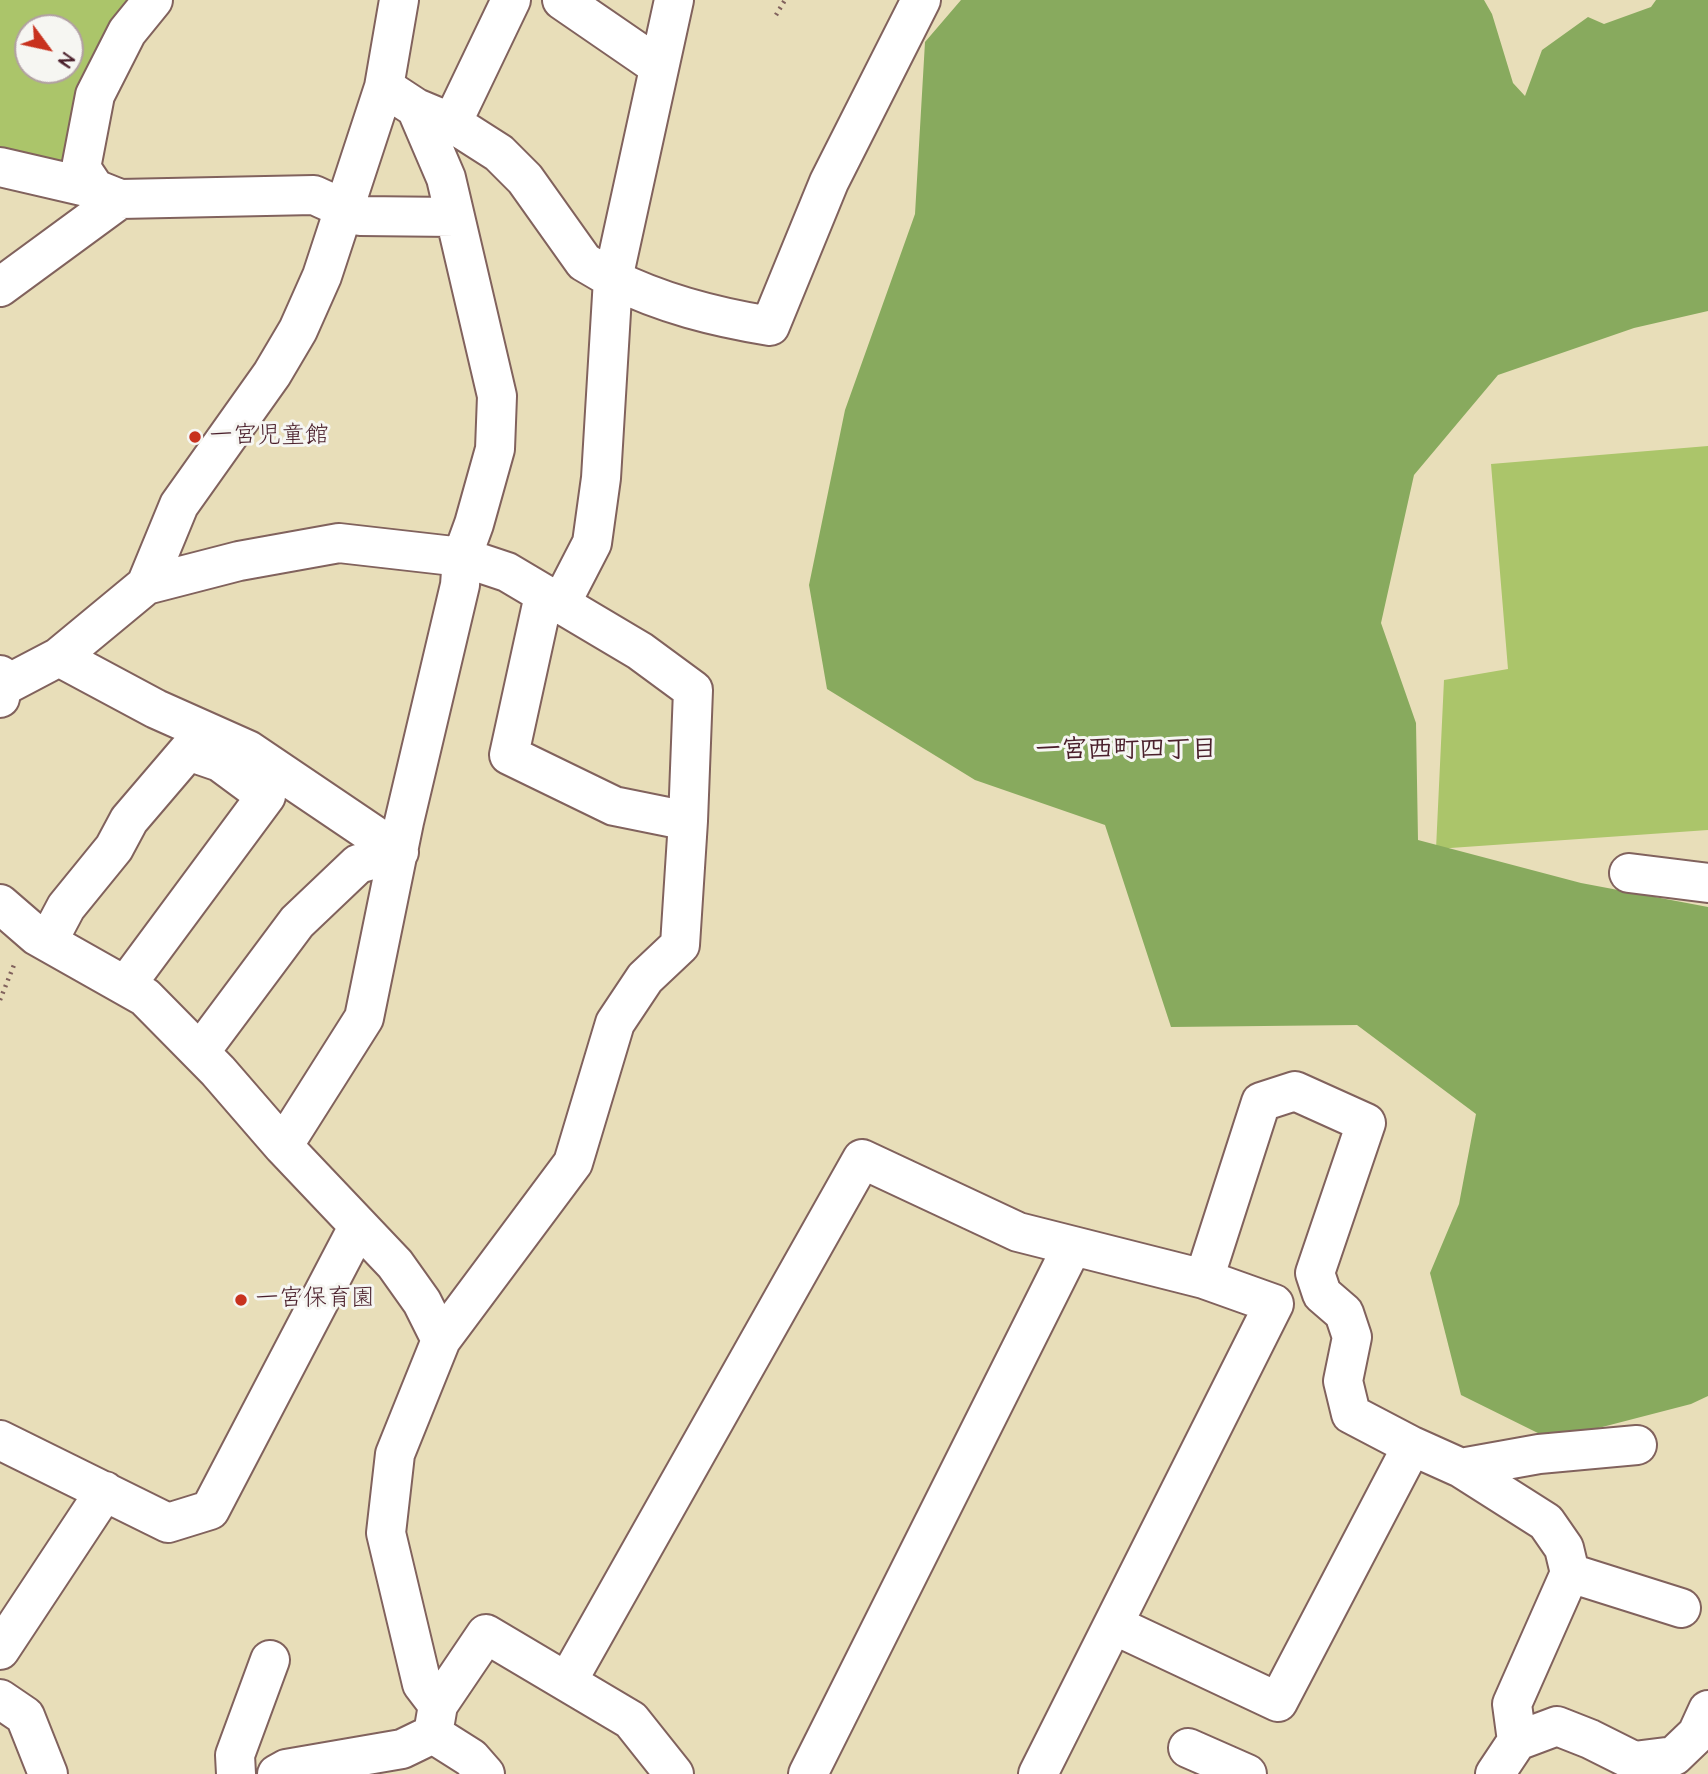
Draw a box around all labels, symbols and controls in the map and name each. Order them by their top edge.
north arrow [14,14,84,84]
text: N [51,47,80,72]
place label: 一宮児童館 [209,423,329,451]
marker: 一宮児童館 [187,429,203,445]
district label: 一宮西町四丁目 [1035,736,1217,768]
place label: 一宮保育園 [255,1286,375,1314]
marker: 一宮保育園 [233,1292,249,1308]

